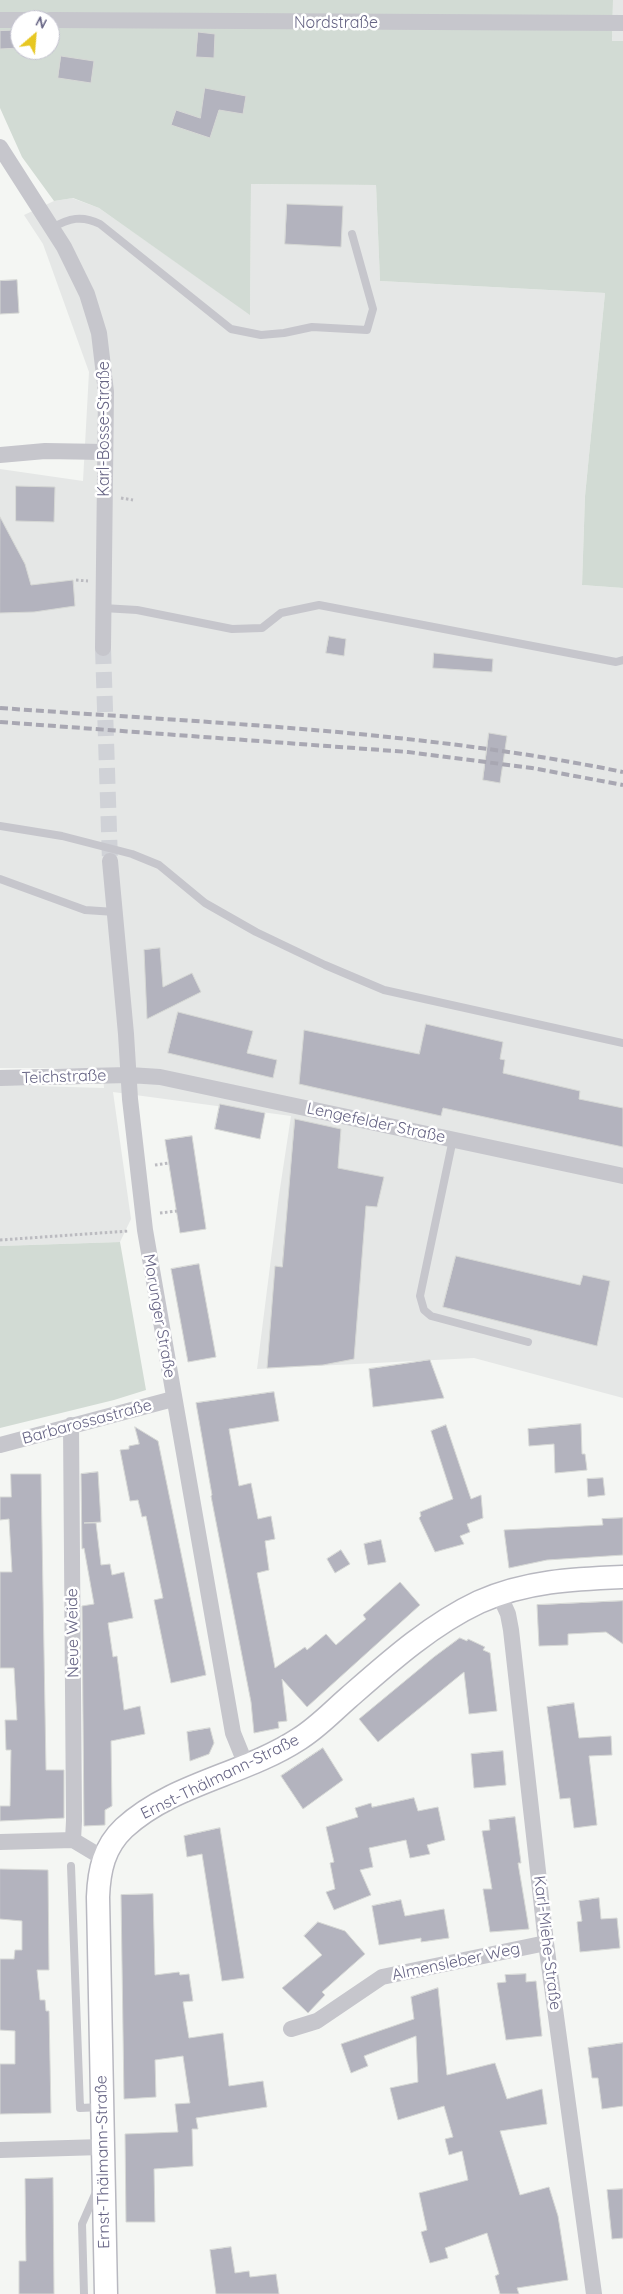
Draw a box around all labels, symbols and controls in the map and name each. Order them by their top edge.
north arrow [10,10,60,60]
text: N [33,12,50,33]
street label: Nordstraße [294,13,378,33]
street label: Karl-Bosse-Straße [94,361,114,497]
street label: Teichstraße [21,1066,107,1088]
street label: Lengefelder Straße [305,1099,447,1147]
street label: Morunger Straße [139,1253,179,1379]
street label: Barbarossastraße [20,1395,154,1449]
street label: Neue Weide [63,1588,83,1678]
street label: Ernst-Thälmann-Straße [138,1730,302,1824]
street label: Karl-Miehe-Straße [529,1875,565,2011]
street label: Almensleber Weg [390,1939,522,1985]
street label: Ernst-Thälmann-Straße [92,2075,114,2249]

